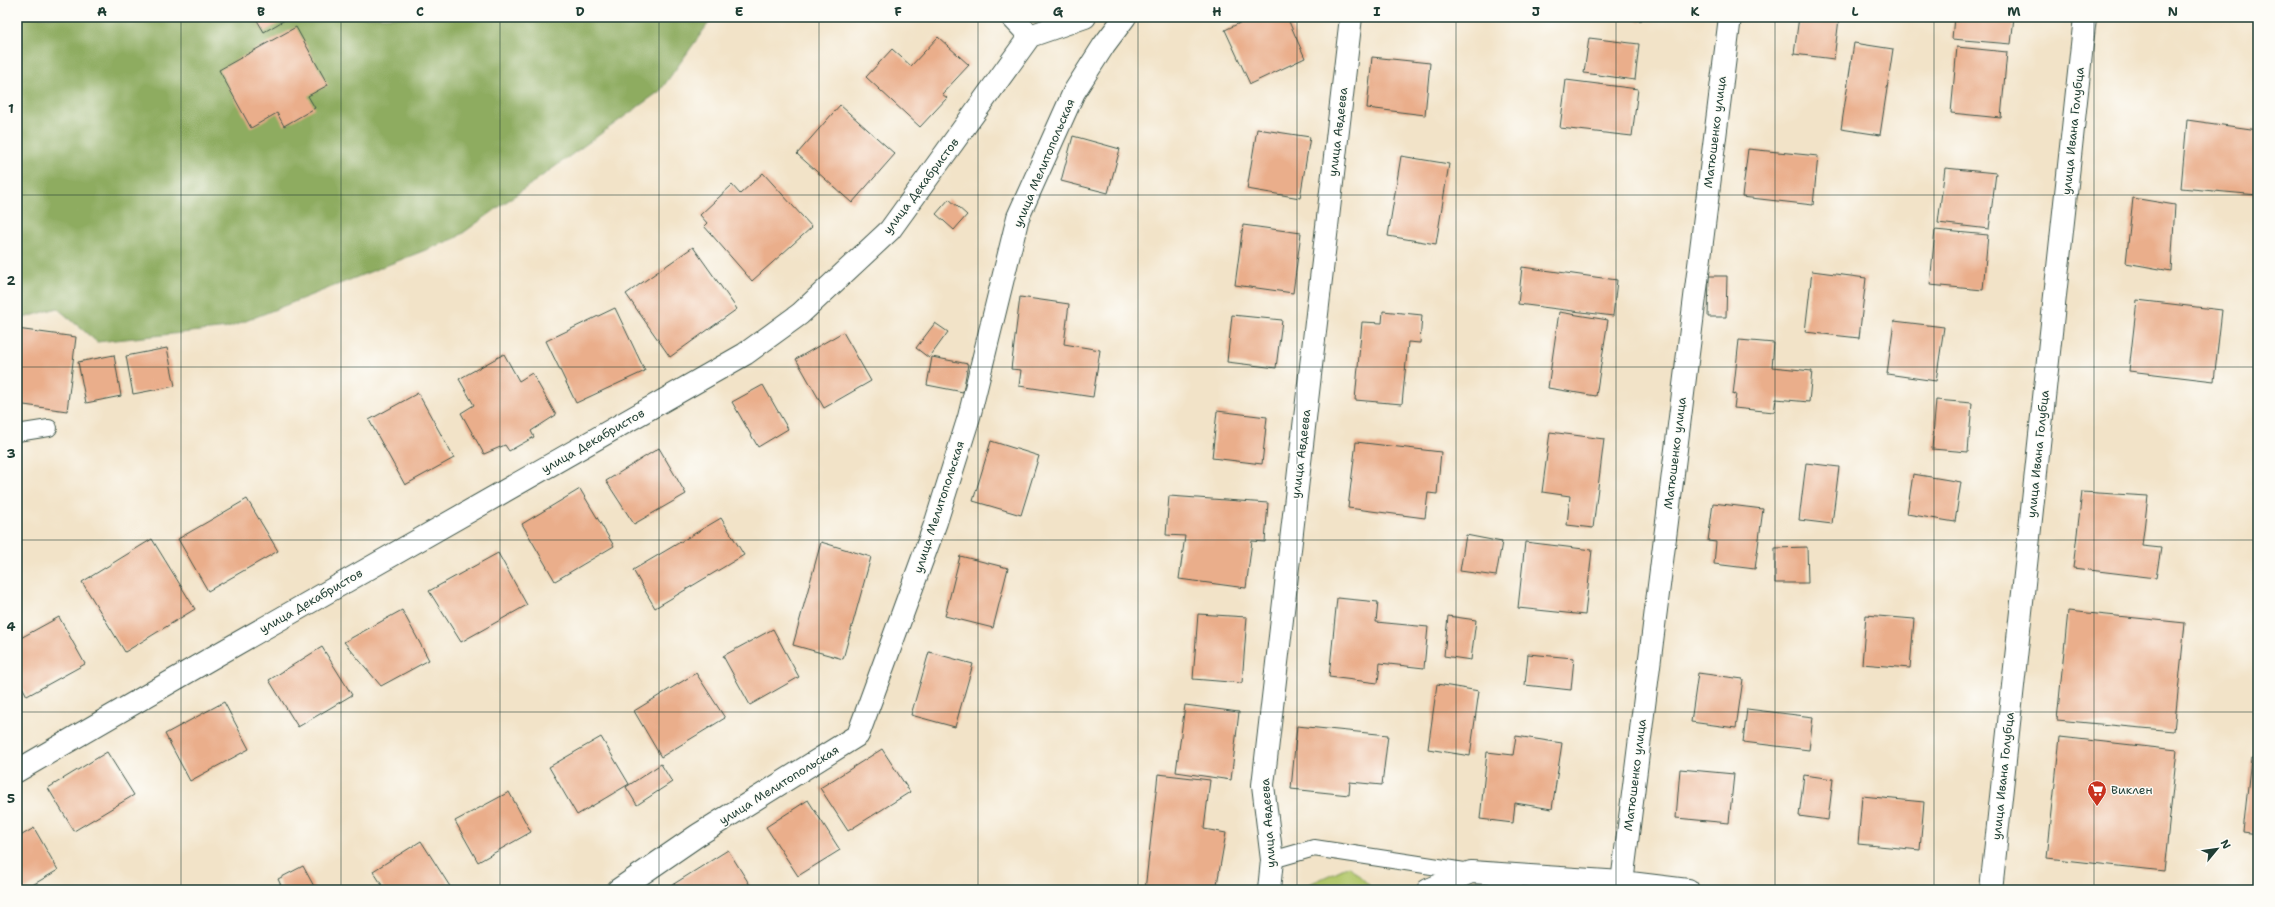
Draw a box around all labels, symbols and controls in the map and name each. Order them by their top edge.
text: A [97,3,107,20]
text: B [257,3,265,20]
text: C [416,3,424,20]
text: D [575,3,585,20]
text: E [735,3,744,20]
text: F [894,3,902,20]
text: G [1053,3,1064,20]
text: H [1212,3,1222,20]
text: I [1373,3,1381,20]
text: J [1532,3,1540,20]
text: K [1691,3,1700,20]
text: L [1851,3,1859,20]
text: M [2007,3,2021,20]
text: N [2168,3,2178,20]
street label: улица Ивана Голубца [2058,66,2088,196]
street label: Матюшенко улица [1700,75,1730,189]
street label: улица Авдеева [1325,86,1351,178]
street label: улица Мелитопольская [1010,96,1078,230]
text: 1 [8,100,14,117]
street label: улица Декабристов [880,135,962,237]
text: 2 [6,272,16,289]
street label: улица Ивана Голубца [2023,389,2053,519]
street label: Матюшенко улица [1660,396,1690,510]
street label: улица Декабристов [539,405,647,477]
street label: улица Авдеева [1288,408,1314,500]
street label: улица Мелитопольская [910,439,968,575]
text: 3 [6,445,16,462]
street label: улица Декабристов [257,565,365,637]
text: 4 [6,618,16,635]
street label: улица Ивана Голубца [1988,711,2018,841]
street label: Матюшенко улица [1620,718,1650,832]
street label: улица Мелитопольская [716,742,842,828]
street label: улица Авдеева [1257,777,1279,868]
supermarket icon: Виклен [2086,779,2108,807]
place label: Виклен [2111,782,2153,798]
text: 5 [7,790,15,807]
north arrow [2197,829,2237,869]
text: N [2217,837,2234,852]

